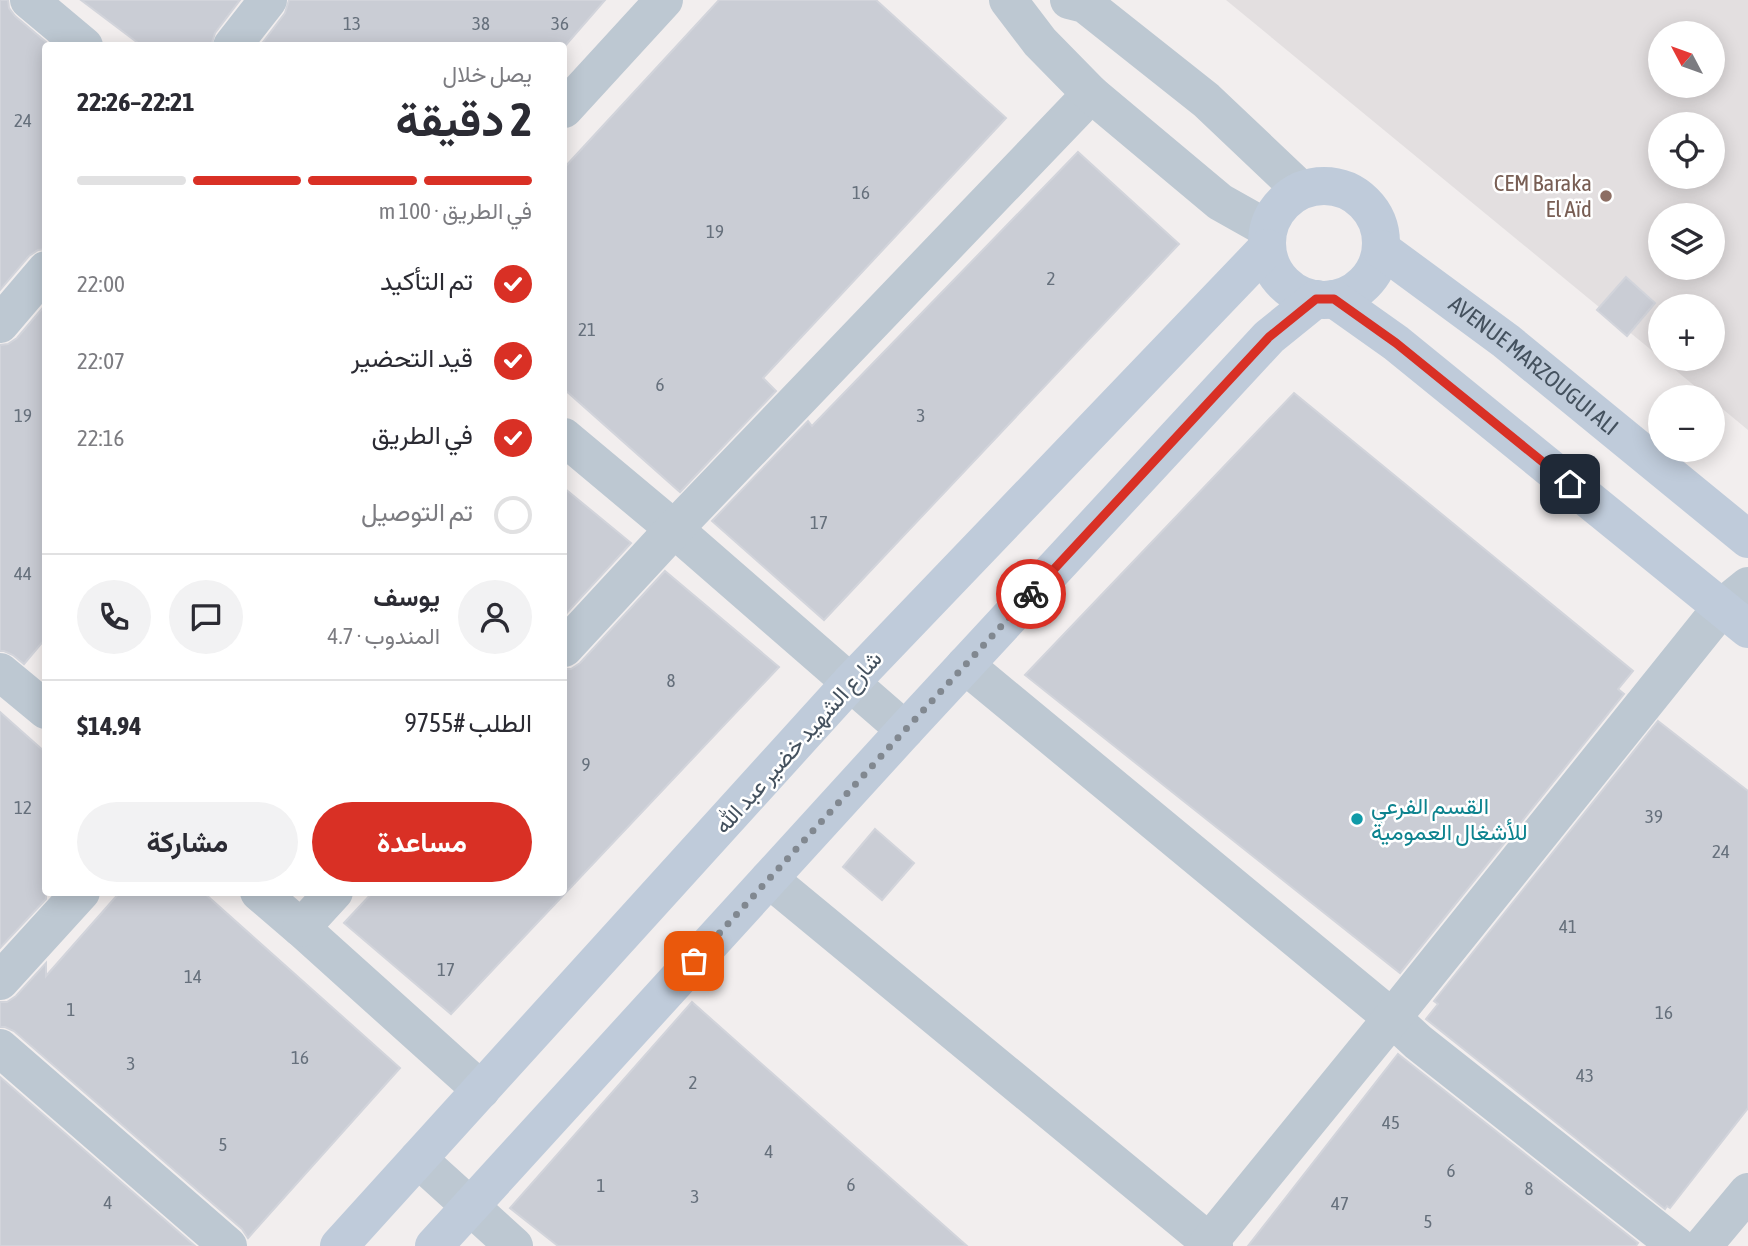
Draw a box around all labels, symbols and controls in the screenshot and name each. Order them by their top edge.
house number: 13 [343,12,361,34]
house number: 38 [472,12,490,34]
house number: 36 [551,12,569,34]
north arrow [1648,21,1726,98]
map controls [1648,21,1725,462]
text: يصل خلال [443,61,532,87]
text: 22:21–22:26 [77,87,194,117]
text: 2 دقيقة [396,93,532,146]
house number: 24 [14,109,32,131]
button: locate [1648,112,1725,189]
place label: CEM Baraka El Aïd [1494,170,1592,222]
house number: 16 [852,181,870,203]
marker: CEM Baraka El Aïd [1598,188,1614,204]
text: في الطريق · 100 m [379,198,532,224]
button: layers [1648,203,1725,280]
house number: 19 [706,220,724,242]
icon: check [494,265,532,303]
text: تم التأكيد [380,266,473,296]
house number: 2 [1047,267,1055,289]
text: 22:00 [77,271,125,297]
street label: AVENUE MARZOUGUI ALI [1444,291,1623,440]
button: + [1648,294,1725,371]
house number: 21 [578,318,596,340]
icon: check [494,342,532,380]
text: قيد التحضير [351,343,473,373]
text: 22:07 [77,348,125,374]
house number: 6 [656,373,665,395]
button: − [1648,385,1725,462]
house number: 19 [14,404,32,426]
house number: 3 [917,404,925,426]
icon: check [494,419,532,457]
text: في الطريق [371,420,473,450]
text: 22:16 [77,425,124,451]
pin [1540,454,1600,514]
icon: home [1551,465,1589,503]
text: تم التوصيل [361,497,473,527]
house number: 17 [810,511,828,533]
courier [996,559,1066,629]
house number: 44 [14,562,32,584]
icon: bike [1012,575,1050,613]
button: phone [77,580,151,654]
button: chat [169,580,243,654]
button: person [458,580,532,654]
text: يوسف [373,582,440,612]
text: المندوب · 4.7 [328,623,440,649]
street label: شارع الشهيد خضير عبد الله [709,645,889,841]
house number: 8 [667,669,676,691]
text: الطلب #9755 [405,708,532,738]
text: $14.94 [77,711,141,741]
house number: 9 [582,753,591,775]
place label: القسم الفرعي للأشغال العمومية [1371,793,1528,847]
house number: 12 [14,796,32,818]
button: مشاركة [77,802,298,882]
button: مساعدة [312,802,532,882]
house number: 39 [1645,805,1663,827]
marker: القسم الفرعي للأشغال العمومية [1349,811,1365,827]
house number: 24 [1712,840,1730,862]
house number: 41 [1559,915,1577,937]
pin [664,931,724,991]
icon: bag [675,942,713,980]
house number: 17 [437,958,455,980]
house number: 14 [184,965,202,987]
house number: 1 [67,998,75,1020]
house number: 16 [1655,1001,1673,1023]
house number: 16 [291,1046,309,1068]
house number: 3 [127,1052,135,1074]
house number: 43 [1576,1064,1594,1086]
house number: 2 [689,1071,697,1093]
house number: 45 [1382,1111,1400,1133]
house number: 5 [219,1133,227,1155]
house number: 4 [765,1140,774,1162]
house number: 6 [1447,1159,1456,1181]
house number: 6 [847,1173,856,1195]
house number: 1 [597,1174,605,1196]
house number: 8 [1525,1177,1534,1199]
house number: 3 [691,1185,699,1207]
house number: 4 [104,1191,113,1213]
house number: 47 [1331,1192,1349,1214]
house number: 5 [1424,1210,1432,1232]

